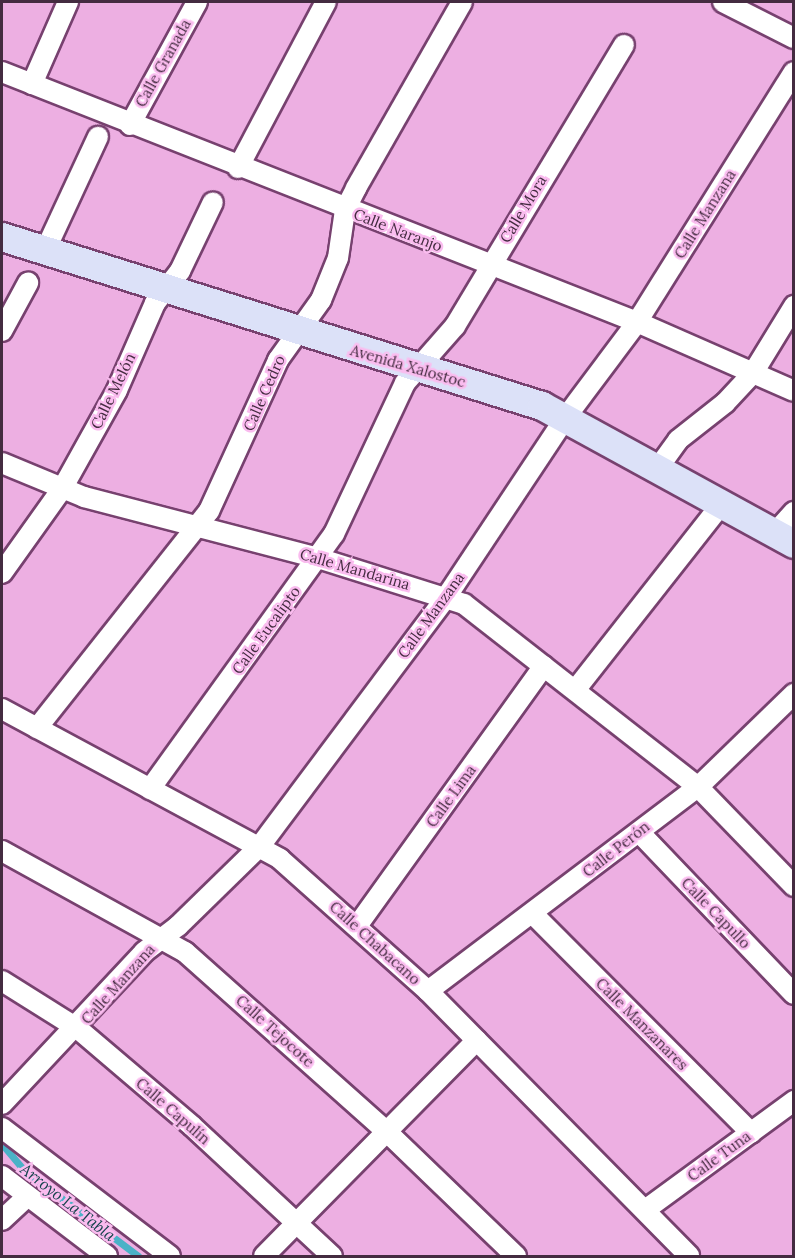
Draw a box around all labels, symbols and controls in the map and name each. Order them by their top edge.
street label: Calle Granada [131,16,195,110]
street label: Calle Manzana [671,166,739,262]
street label: Calle Mora [496,172,550,246]
street label: Calle Naranjo [351,205,445,255]
street label: Avenida Xalostoc [348,341,468,391]
street label: Calle Melón [87,350,139,432]
street label: Calle Cedro [239,352,289,434]
street label: Calle Mandarina [298,545,412,593]
street label: Calle Manzana [394,569,468,661]
street label: Calle Eucalipto [228,583,304,677]
street label: Calle Lima [422,761,480,831]
street label: Calle Perón [579,817,653,881]
street label: Calle Capullo [678,874,754,952]
street label: Calle Chabacano [326,898,424,988]
street label: Calle Manzana [77,940,159,1028]
street label: Calle Manzanares [592,974,692,1074]
street label: Calle Tejocote [232,991,318,1071]
street label: Calle Capulín [132,1074,214,1148]
street label: Calle Tuna [684,1127,754,1185]
water label: Arroyo La Tabla [17,1159,119,1245]

